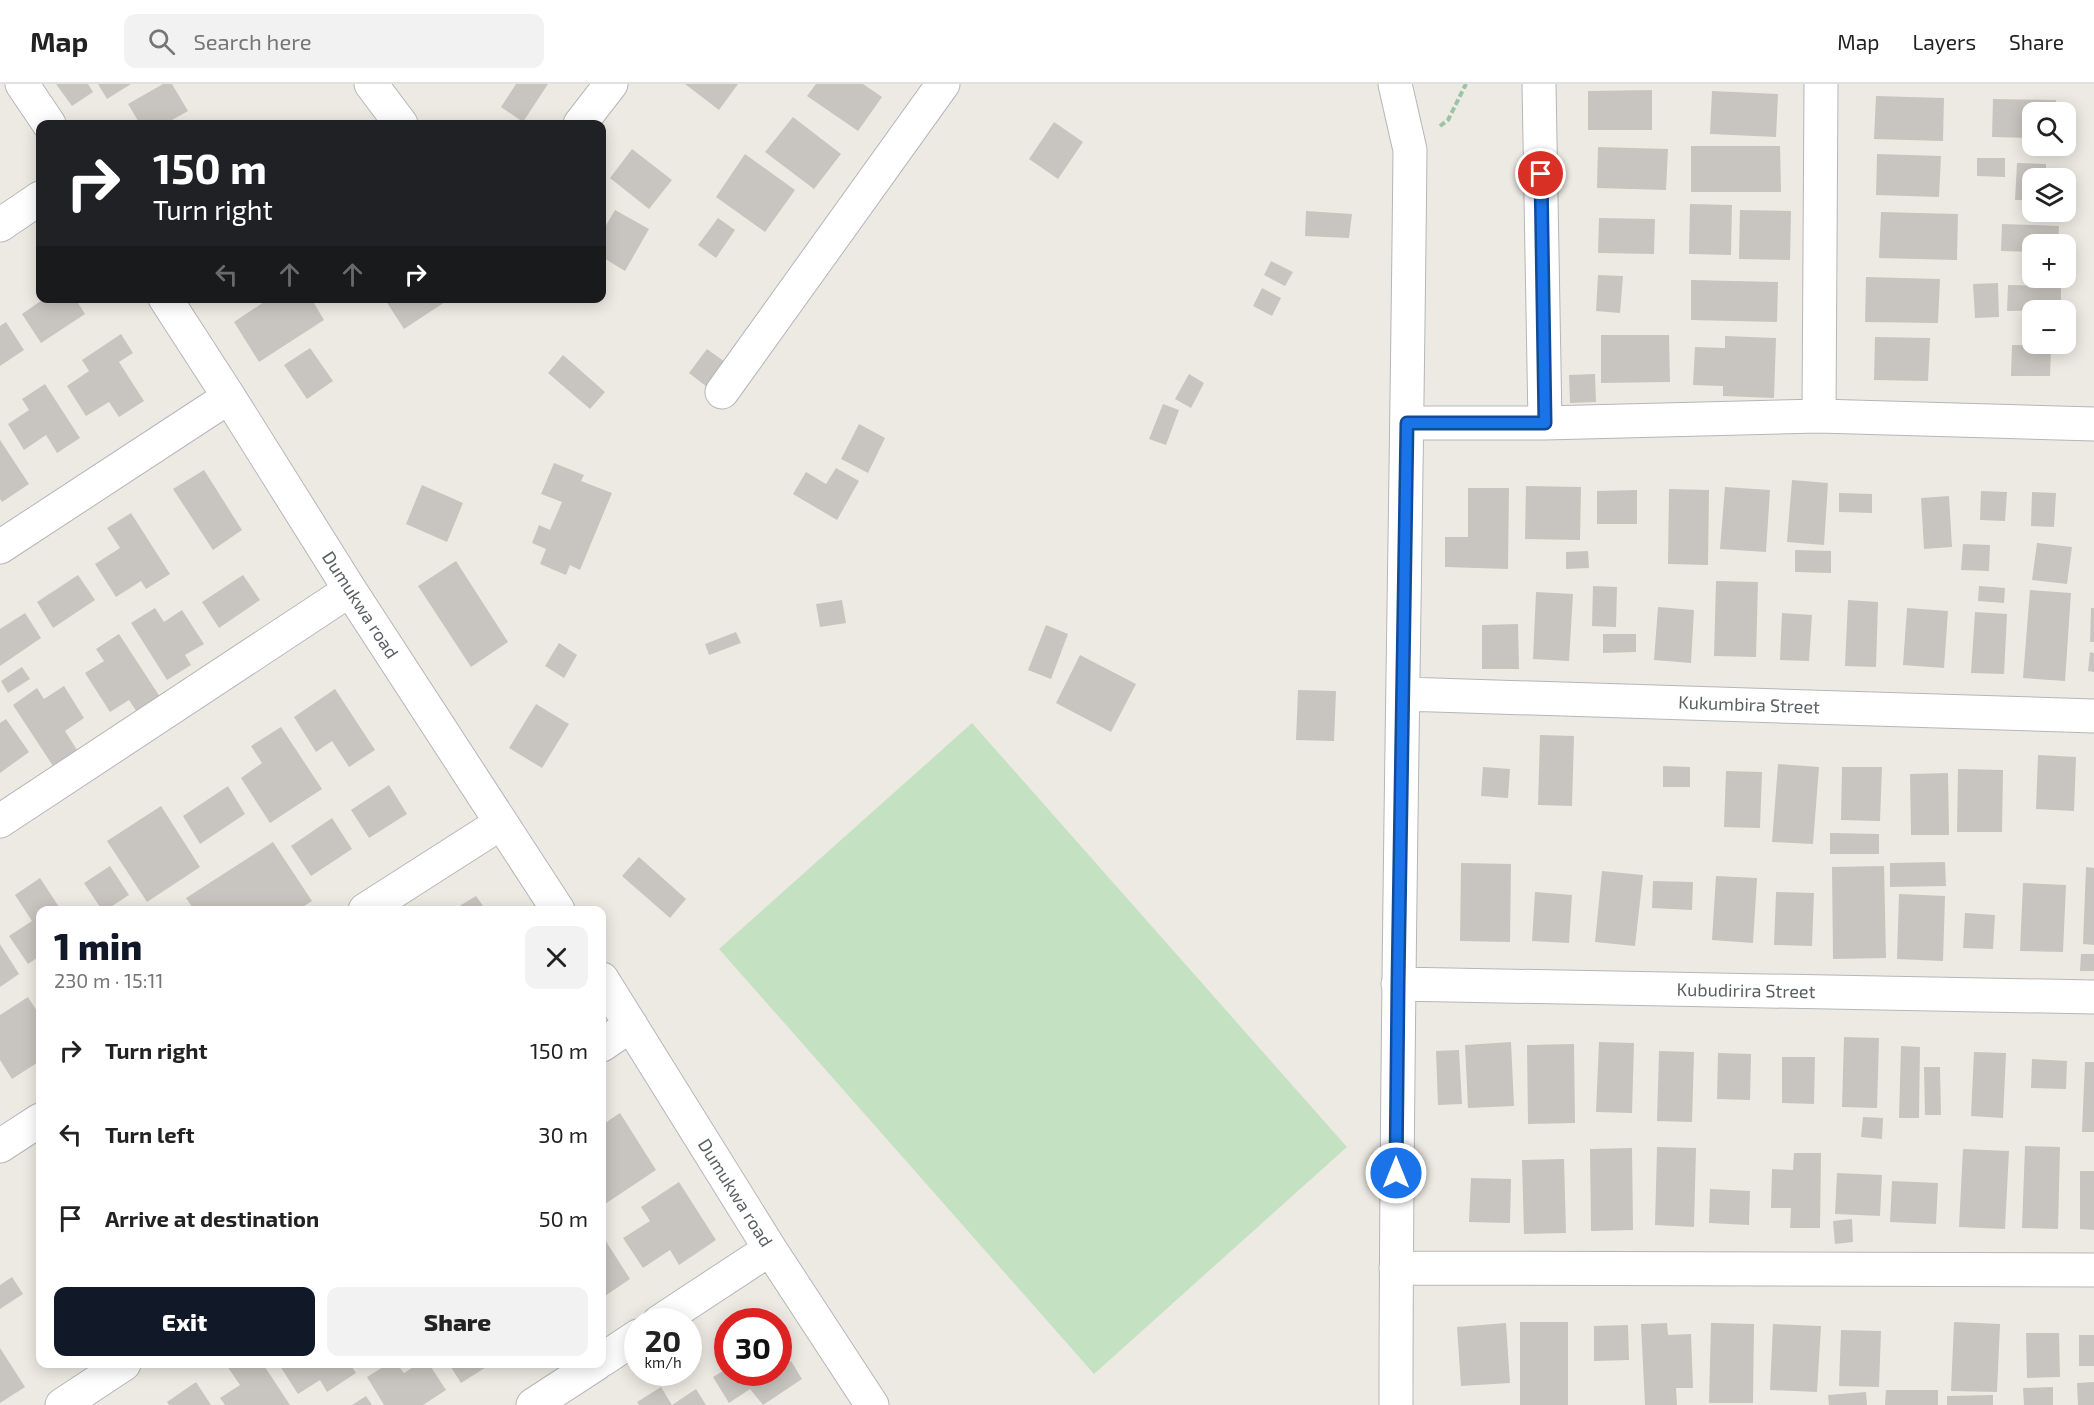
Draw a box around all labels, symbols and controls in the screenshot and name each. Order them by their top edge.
search box [124,14,544,68]
text: Map [30,24,88,58]
icon: search [145,25,178,58]
text: Search here [193,28,312,54]
text: Map [1837,29,1879,54]
text: Layers [1912,29,1976,54]
text: Share [2009,29,2064,54]
map controls [2022,102,2076,354]
button: search [2022,102,2076,156]
text: 150 m [153,142,267,192]
icon: right [54,144,132,222]
pin [1515,148,1566,199]
icon: arrive [1524,157,1557,190]
button: layers [2022,168,2076,222]
text: Turn right [153,193,273,225]
button: + [2022,234,2076,288]
icon: left [210,258,243,291]
icon: ahead [273,258,306,291]
icon: ahead [336,258,369,291]
icon: right [399,258,432,291]
button: − [2022,300,2076,354]
street label: Dumukwa road [318,547,404,662]
street label: Kukumbira Street [1678,691,1820,717]
text: 1 min [54,924,142,967]
button: close [525,926,588,989]
text: 230 m · 15:11 [54,968,163,992]
street label: Kubudirira Street [1676,978,1816,1002]
icon: right [54,1034,87,1067]
text: Turn right [105,1037,207,1063]
text: 150 m [530,1037,588,1063]
icon: left [54,1118,87,1151]
text: Turn left [105,1121,194,1147]
text: 30 m [538,1121,588,1147]
street label: Dumukwa road [694,1134,778,1251]
position arrow [1364,1141,1428,1205]
icon: arrive [54,1202,87,1235]
text: Arrive at destination [105,1205,319,1231]
text: 50 m [539,1205,588,1231]
button: Exit [54,1287,315,1356]
button: Share [327,1287,588,1356]
speed limit sign: 30 [714,1308,792,1386]
text: 20 [645,1322,681,1358]
text: km/h [644,1353,682,1371]

